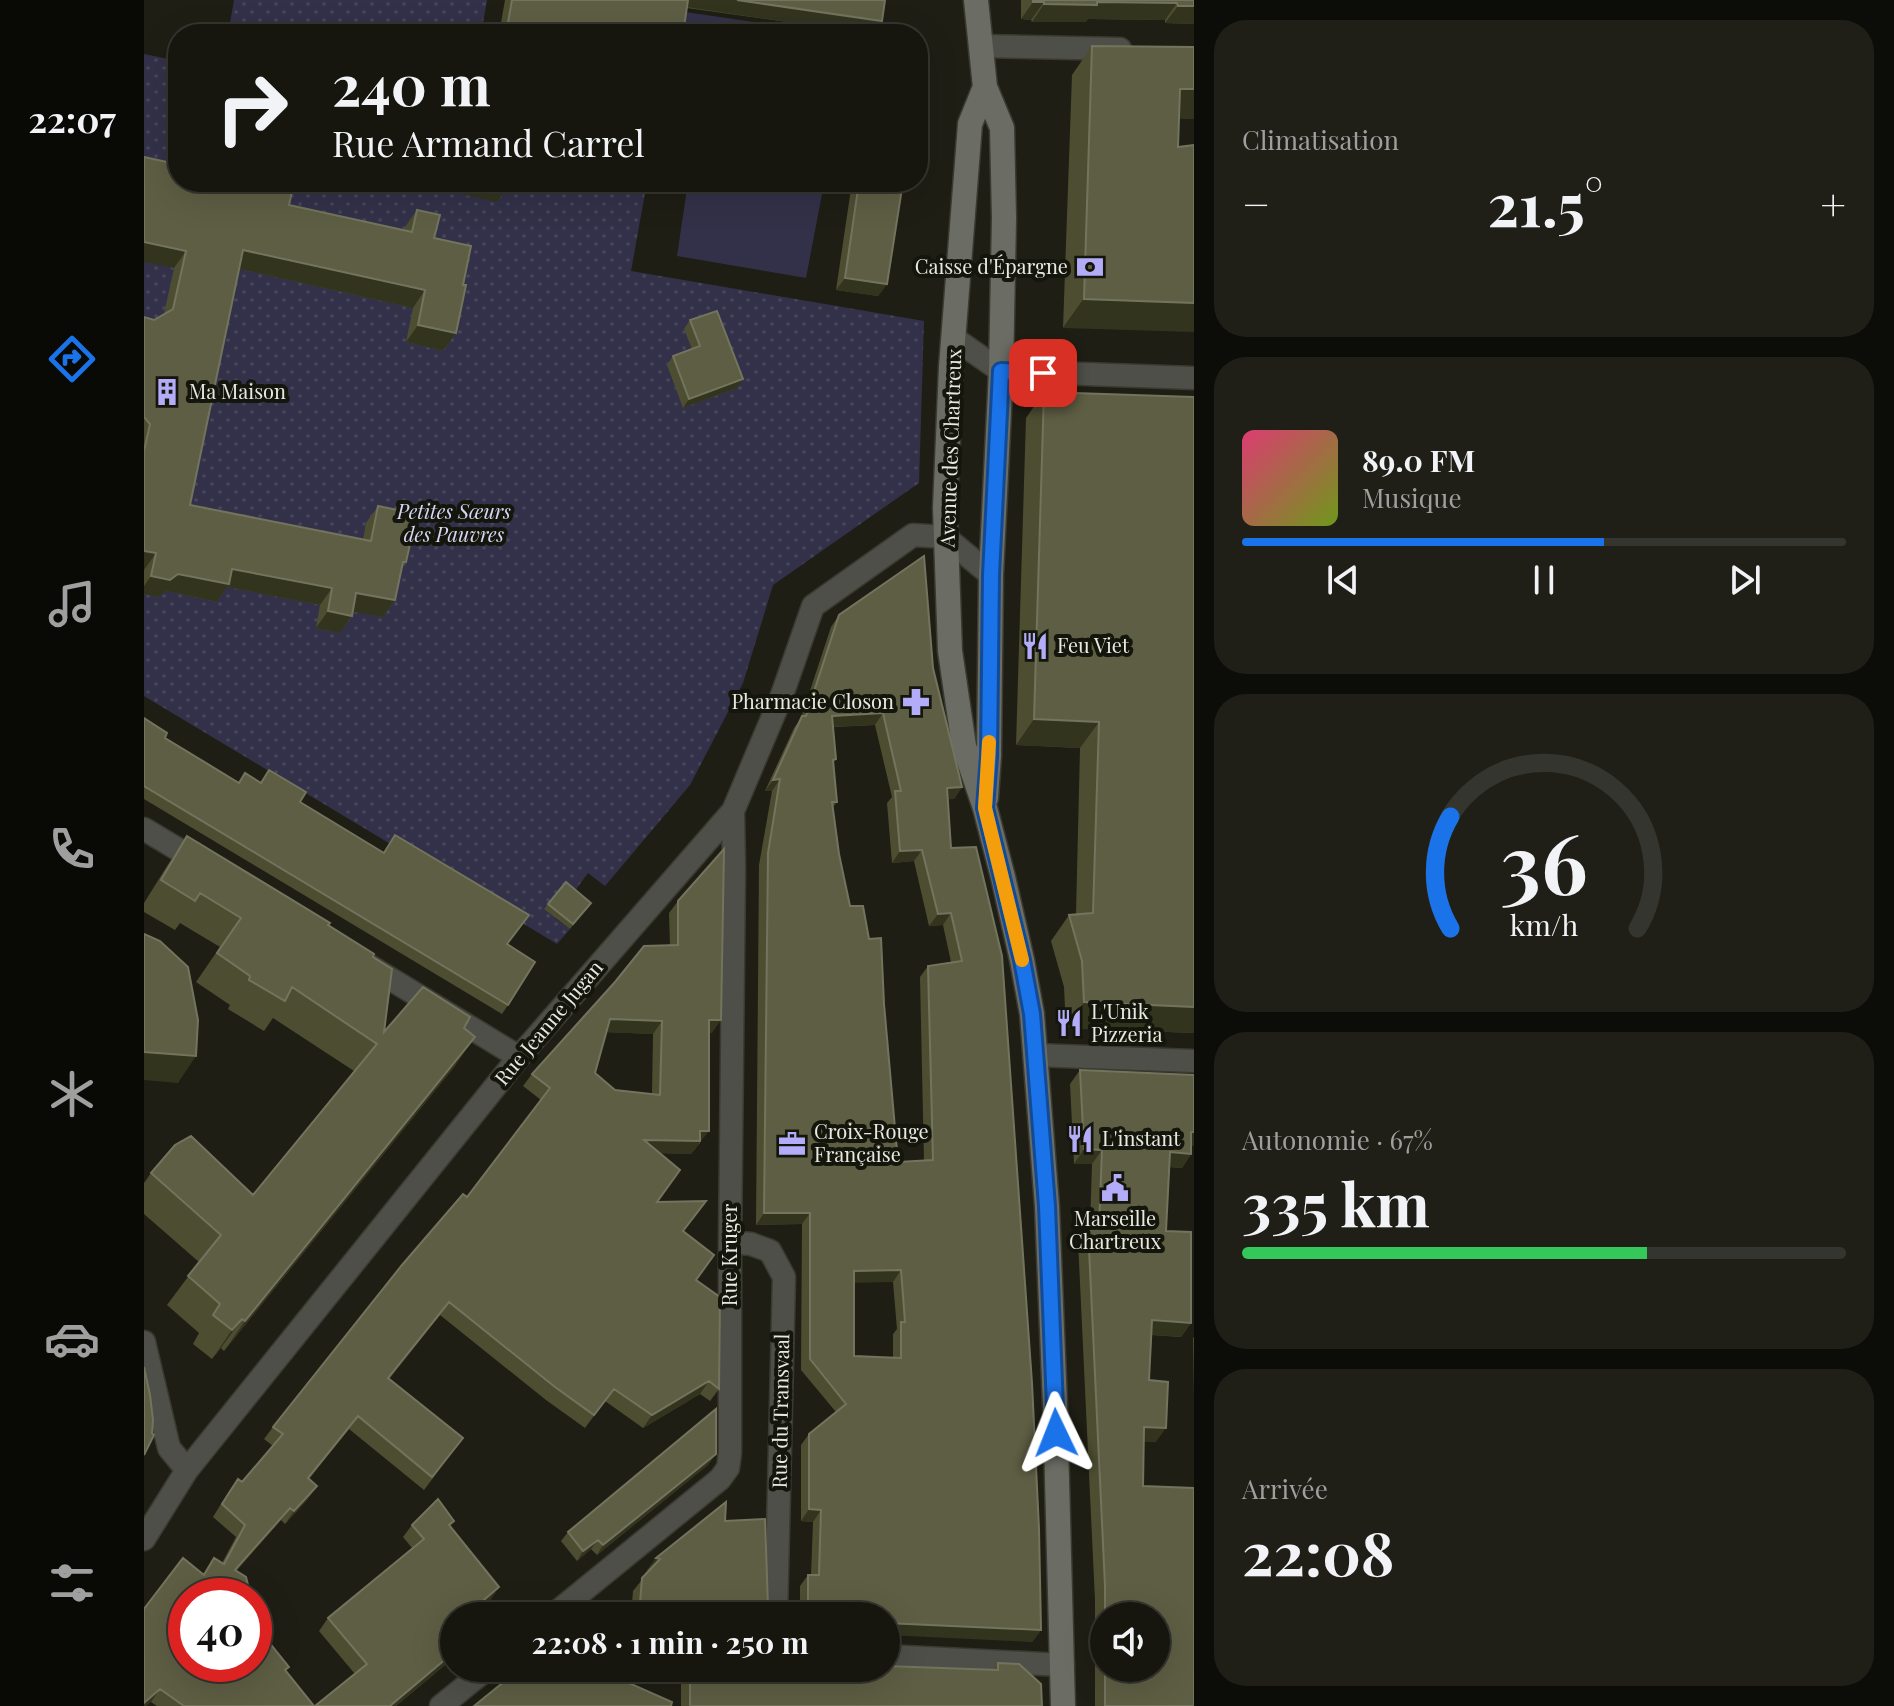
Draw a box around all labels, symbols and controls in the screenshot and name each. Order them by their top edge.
text: 240 m [332,46,491,121]
icon: right [200,56,304,160]
text: 22:07 [28,94,116,142]
text: Rue Armand Carrel [332,118,645,166]
text: Climatisation [1242,122,1399,157]
text: 21.5° [1487,162,1603,242]
text: − [1242,173,1270,232]
text: + [1820,173,1846,232]
place label: Caisse d'Épargne [915,252,1068,279]
bank icon: Caisse d'Épargne [1075,252,1105,282]
icon: directions [44,331,100,387]
pin [1009,339,1077,407]
street label: Avenue des Chartreux [933,348,966,549]
icon: arrive [1021,351,1065,395]
building icon: Ma Maison [152,377,182,407]
place label: Ma Maison [189,377,286,404]
text: 89.0 FM [1362,440,1475,480]
text: Musique [1362,480,1462,515]
park label: Petites Sœurs des Pauvres [396,497,511,547]
icon: previous [1321,558,1365,602]
icon: pause [1522,558,1566,602]
icon: next [1723,558,1767,602]
icon: music [44,576,100,632]
restaurant icon: Feu Viet [1020,631,1050,661]
place label: Feu Viet [1057,631,1130,658]
place label: Pharmacie Closon [731,687,894,714]
pharmacy icon: Pharmacie Closon [901,687,931,717]
text: 36 [1500,805,1588,916]
icon: phone [44,821,100,877]
text: km/h [1510,905,1578,943]
street label: Rue Jeanne Jugan [488,954,608,1090]
place label: L'Unik Pizzeria [1091,997,1162,1047]
restaurant icon: L'Unik Pizzeria [1054,1008,1084,1038]
icon: climate [44,1066,100,1122]
place label: Croix-Rouge Française [814,1117,929,1167]
text: Autonomie · 67% [1242,1122,1433,1157]
restaurant icon: L'instant [1065,1124,1095,1154]
place label: L'instant [1102,1124,1181,1151]
office icon: Croix-Rouge Française [777,1129,807,1159]
text: 335 km [1242,1162,1430,1242]
public building icon: Marseille Chartreux [1100,1173,1130,1203]
street label: Rue Kruger [715,1204,742,1306]
place label: Marseille Chartreux [1069,1204,1162,1254]
icon: car [44,1311,100,1367]
street label: Rue du Transvaal [765,1333,794,1489]
position arrow [1014,1391,1098,1475]
text: Arrivée [1242,1471,1328,1506]
text: 22:08 [1242,1511,1395,1591]
icon: filters [44,1555,100,1611]
speed limit sign: 40 [168,1578,272,1682]
map controls [1090,1602,1170,1682]
button: sound [1090,1602,1170,1682]
text: 22:08 · 1 min · 250 m [531,1622,809,1662]

